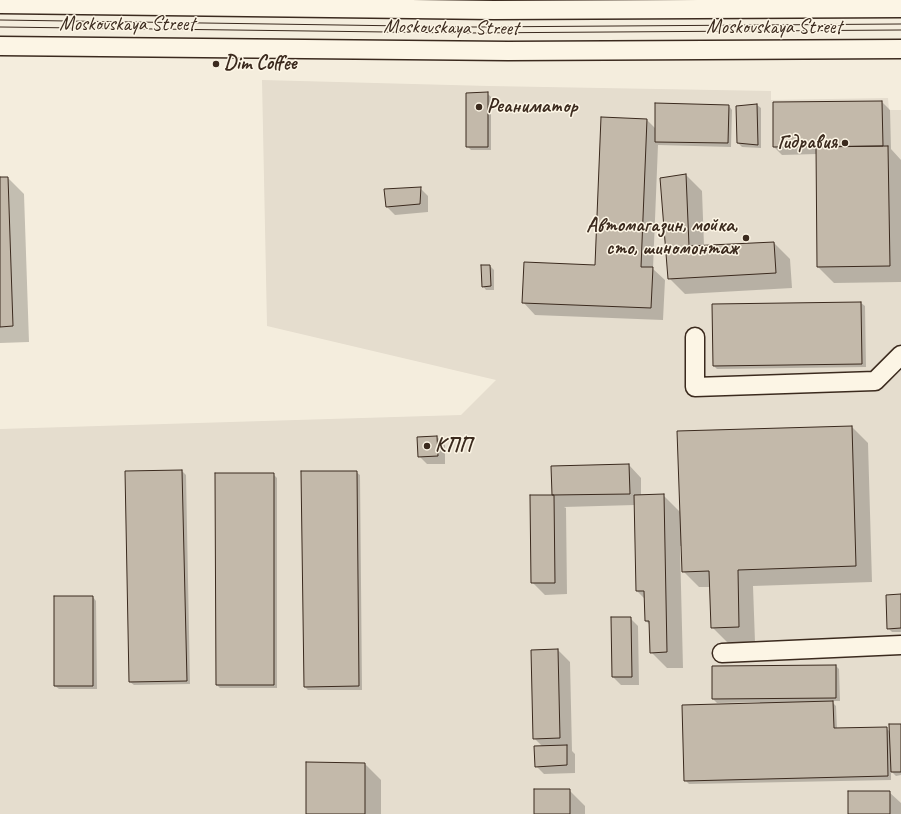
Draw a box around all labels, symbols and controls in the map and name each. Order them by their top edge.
street label: Moskovskaya Street [59,13,195,37]
street label: Moskovskaya Street [383,15,519,41]
street label: Moskovskaya Street [706,16,842,40]
place label: Dim Coffee [224,52,296,76]
marker: Dim Coffee [211,59,221,69]
place label: Реаниматор [487,95,577,119]
marker: Реаниматор [474,102,484,112]
place label: Гидравия [777,131,837,155]
marker: Гидравия [840,138,850,148]
place label: Автомагазин, мойка, сто, шиномонтаж [586,214,738,261]
marker: Автомагазин, мойка, сто, шиномонтаж [741,233,751,243]
place label: КПП [435,434,472,458]
marker: КПП [422,441,432,451]

